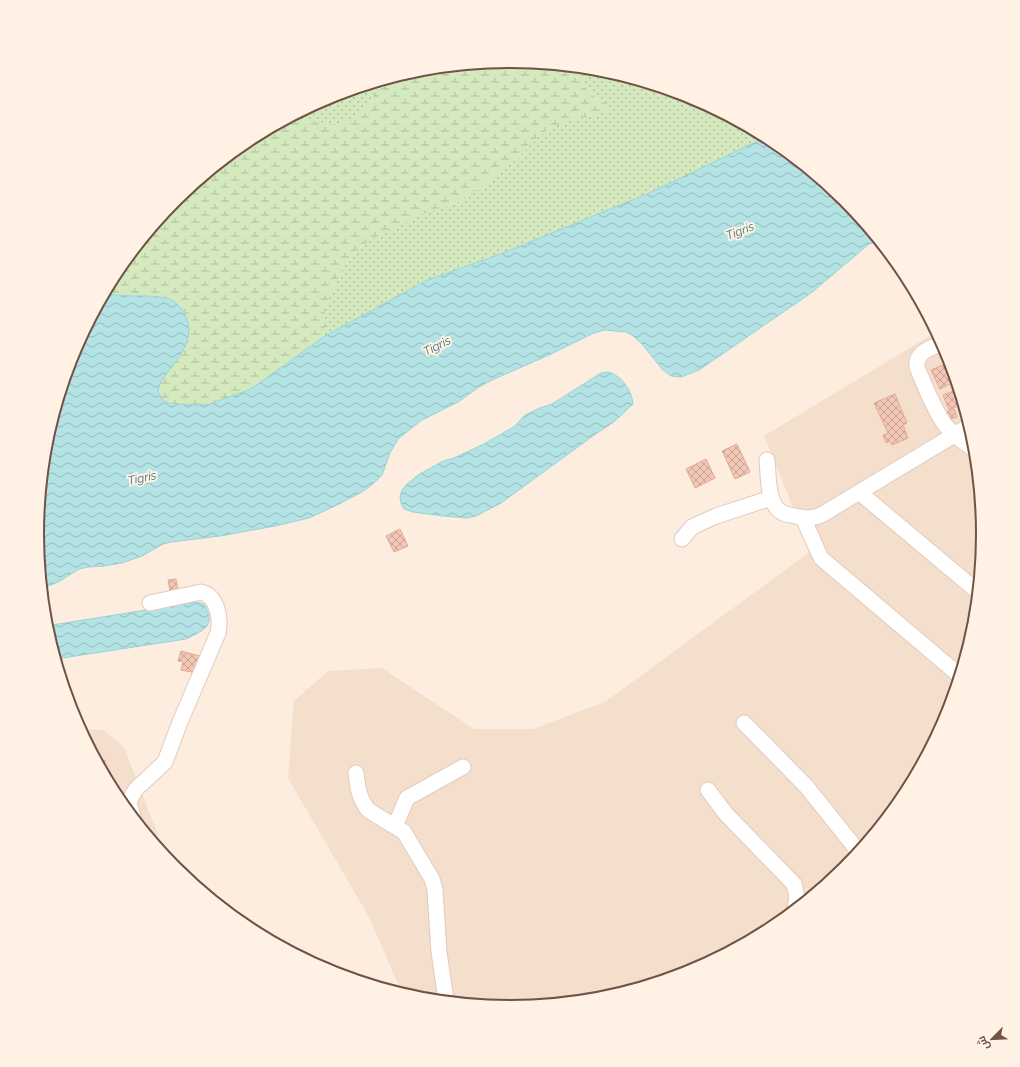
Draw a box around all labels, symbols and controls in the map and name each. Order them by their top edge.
water label: Tigris [724,219,756,243]
water label: Tigris [421,333,453,359]
water label: Tigris [126,468,158,488]
north arrow [972,1019,1012,1059]
text: ش [975,1034,992,1052]

